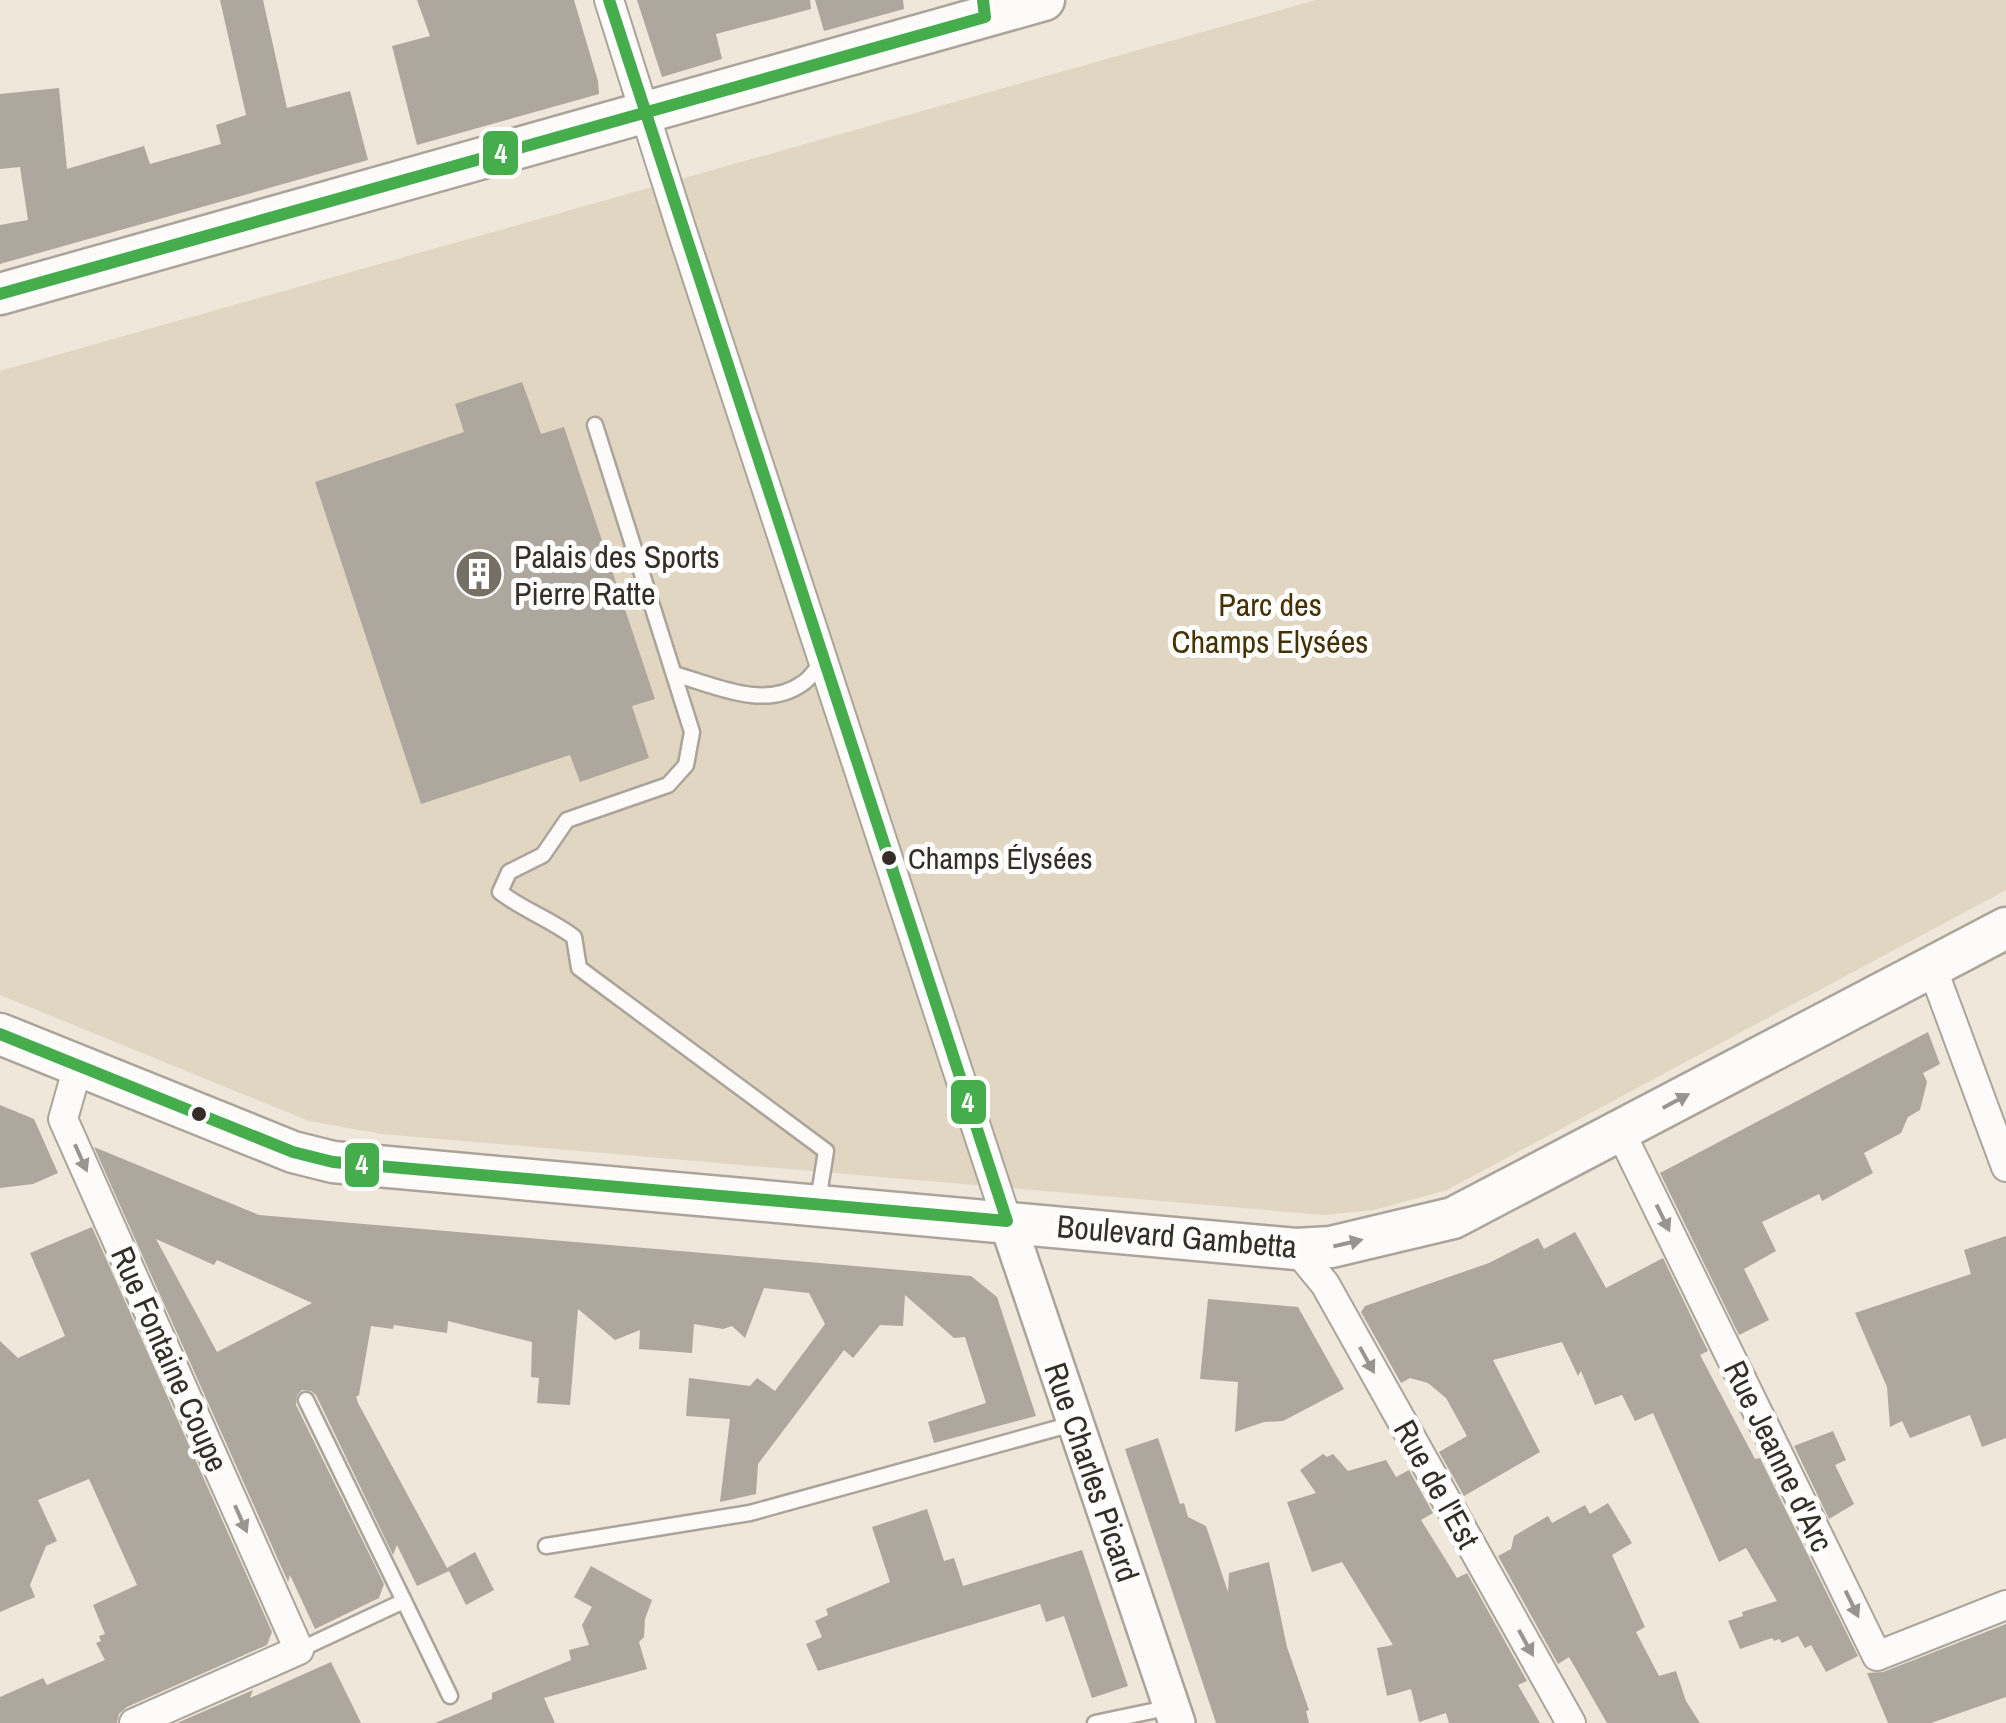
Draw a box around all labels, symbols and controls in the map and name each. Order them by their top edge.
line badge: 4 [481,129,520,177]
text: 4 [495,134,508,172]
place label: Palais des Sports Pierre Ratte [514,535,720,615]
building icon: Palais des Sports Pierre Ratte [453,548,505,600]
park label: Parc des Champs Elysées [1172,583,1368,663]
place label: Champs Élysées [908,838,1093,878]
marker: Champs Élysées [879,848,899,868]
line badge: 4 [949,1078,988,1126]
text: 4 [962,1083,975,1121]
one-way arrow [1662,1093,1691,1110]
unlabelled marker [189,1104,209,1124]
line badge: 4 [343,1141,381,1189]
one-way arrow [72,1144,89,1173]
text: 4 [356,1145,369,1183]
street label: Boulevard Gambetta [1055,1204,1299,1268]
one-way arrow [1654,1204,1671,1233]
one-way arrow [1333,1235,1364,1250]
street label: Rue Fontaine Coupe [101,1240,239,1478]
one-way arrow [1359,1345,1376,1374]
street label: Rue Jeanne d'Arc [1714,1353,1844,1559]
street label: Rue Charles Picard [1034,1357,1150,1587]
street label: Rue de l'Est [1384,1412,1490,1556]
one-way arrow [233,1504,249,1534]
one-way arrow [1843,1590,1860,1619]
one-way arrow [1518,1629,1535,1658]

